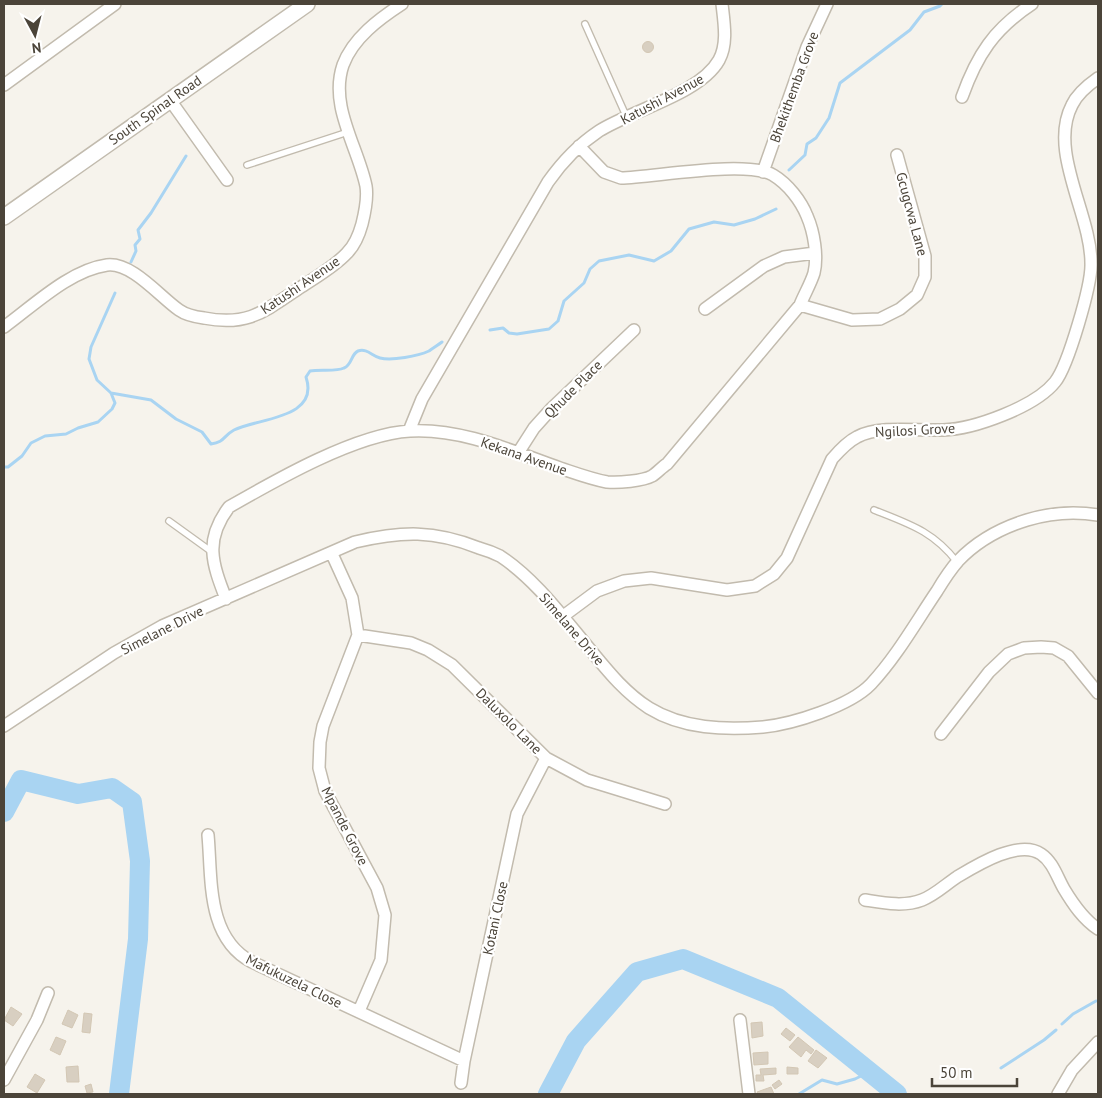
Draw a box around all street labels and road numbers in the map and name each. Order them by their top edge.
street label: Bhekithemba Grove [766,29,822,145]
street label: Katushi Avenue [617,70,707,128]
street label: South Spinal Road [105,71,205,149]
street label: Gcugcwa Lane [892,170,932,258]
street label: Katushi Avenue [257,252,343,318]
street label: Qhude Place [540,356,606,422]
street label: Ngilosi Grove [875,419,955,441]
street label: Kekana Avenue [478,433,570,479]
street label: Simelane Drive [535,589,609,669]
street label: Simelane Drive [118,601,206,659]
street label: Daluxolo Lane [472,684,546,758]
street label: Mpande Grove [317,784,373,868]
street label: Kotani Close [478,880,512,956]
street label: Mafukuzela Close [243,950,345,1012]

